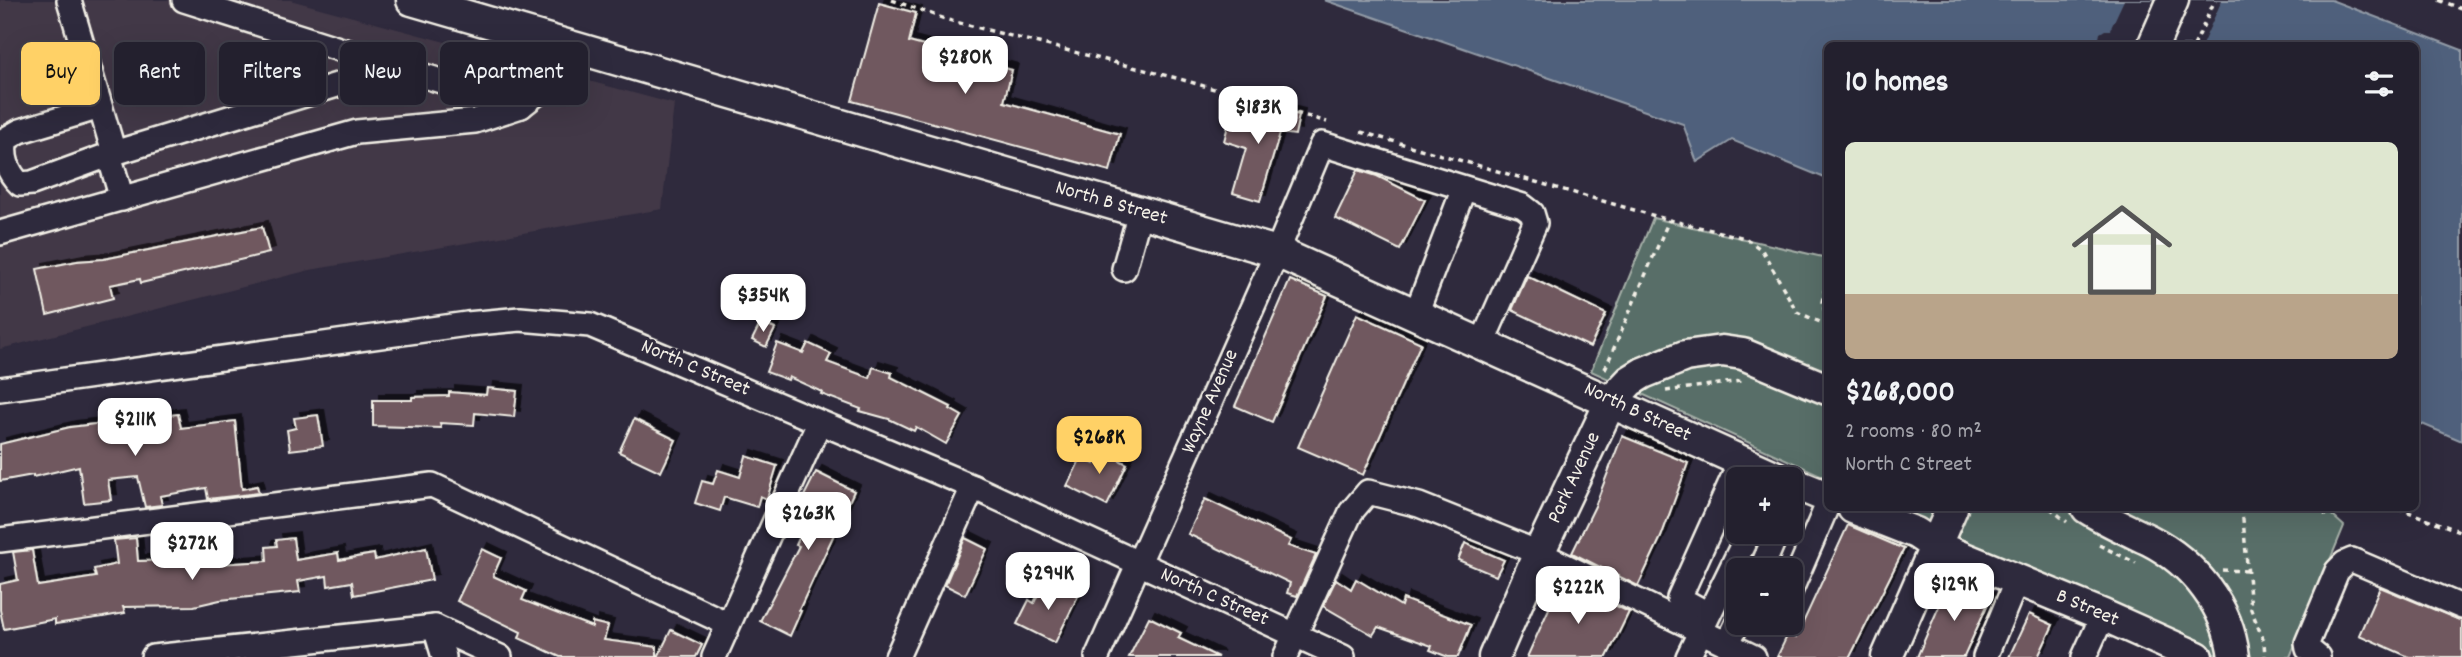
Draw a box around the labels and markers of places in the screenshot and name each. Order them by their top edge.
pin: $280K [916,36,1014,96]
pin: $183K [1209,86,1307,146]
pin: $354K [714,274,812,334]
pin: $211K [86,398,184,458]
pin: $268K [1050,416,1148,476]
pin: $263K [759,492,857,552]
pin: $272K [143,522,241,582]
pin: $294K [999,552,1097,612]
pin: $129K [1905,564,2003,623]
pin: $222K [1529,566,1627,626]

